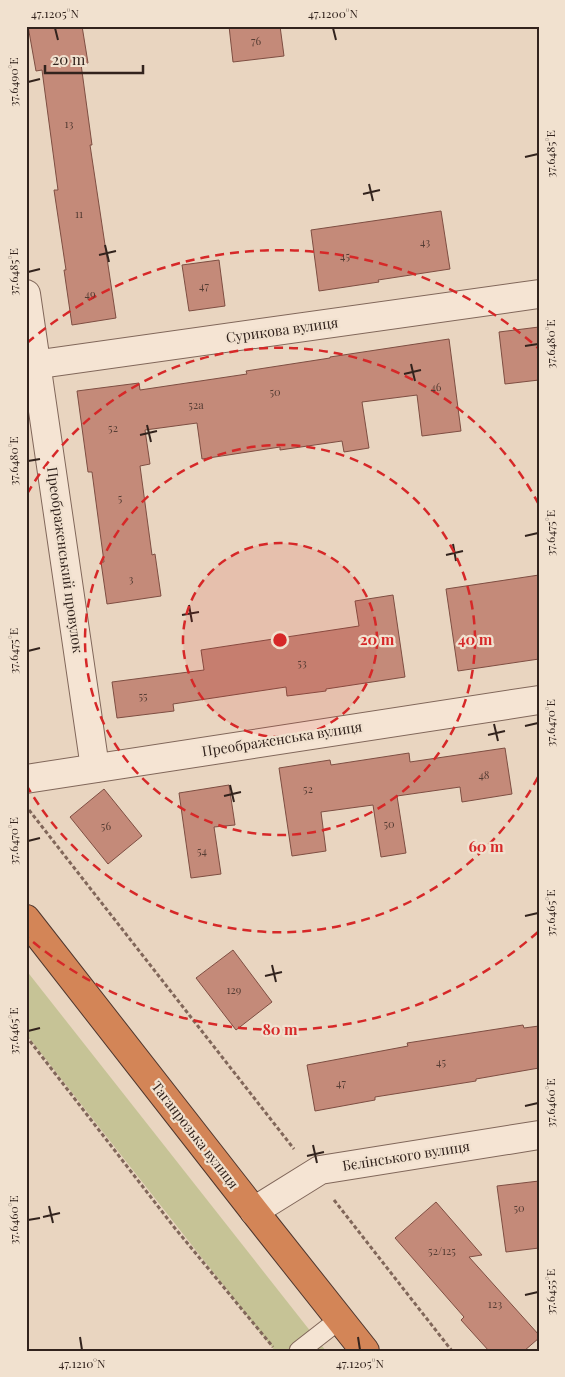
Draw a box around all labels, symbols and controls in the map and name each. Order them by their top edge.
text: 47.1205°N [31,5,79,21]
text: 47.1200°N [308,5,358,21]
house number: 76 [251,33,261,48]
scale bar [45,42,142,74]
text: 20 m [52,49,86,69]
text: 37.6490°E [5,57,21,107]
house number: 13 [65,116,73,131]
text: 37.6485°E [542,130,558,178]
house number: 11 [75,206,83,221]
house number: 43 [420,234,430,249]
text: 37.6485°E [5,248,21,296]
house number: 45 [340,248,350,263]
house number: 47 [199,278,209,293]
house number: 49 [84,286,96,301]
street label: Сурикова вулиця [225,312,340,347]
text: 37.6480°E [542,319,558,369]
house number: 46 [430,379,442,394]
house number: 50 [269,384,281,399]
house number: 52а [188,397,204,412]
house number: 52 [108,420,118,435]
text: 37.6480°E [5,436,21,486]
street label: Преображенський провулок [43,466,88,654]
house number: 5 [118,490,123,505]
text: 37.6475°E [542,510,558,556]
house number: 3 [129,571,134,586]
text: 37.6475°E [5,628,21,674]
text: 20 m [360,629,395,649]
text: 40 m [458,629,493,649]
centre of rings [271,631,289,649]
house number: 53 [297,655,307,670]
house number: 55 [138,688,148,703]
text: 37.6470°E [542,699,558,747]
street label: Преображенська вулиця [200,716,364,761]
house number: 48 [478,767,490,782]
house number: 52 [303,781,313,796]
house number: 50 [383,816,395,831]
text: 37.6470°E [5,817,21,865]
house number: 56 [101,818,111,833]
text: 60 m [468,836,504,856]
house number: 54 [197,843,208,858]
text: 37.6465°E [542,889,558,937]
house number: 129 [227,982,242,997]
text: 37.6465°E [5,1007,21,1055]
text: 80 m [262,1019,298,1039]
house number: 45 [436,1054,446,1069]
house number: 47 [336,1075,346,1090]
street label: Таганрозька вулиця [147,1077,244,1193]
text: 37.6460°E [542,1078,558,1128]
street label: Бєлінського вулиця [341,1136,471,1175]
text: 37.6460°E [5,1195,21,1245]
house number: 50 [513,1200,525,1215]
house number: 52/125 [428,1243,456,1258]
text: 37.6455°E [542,1269,558,1315]
house number: 123 [488,1296,502,1311]
text: 47.1210°N [58,1355,106,1371]
text: 47.1205°N [336,1355,384,1371]

